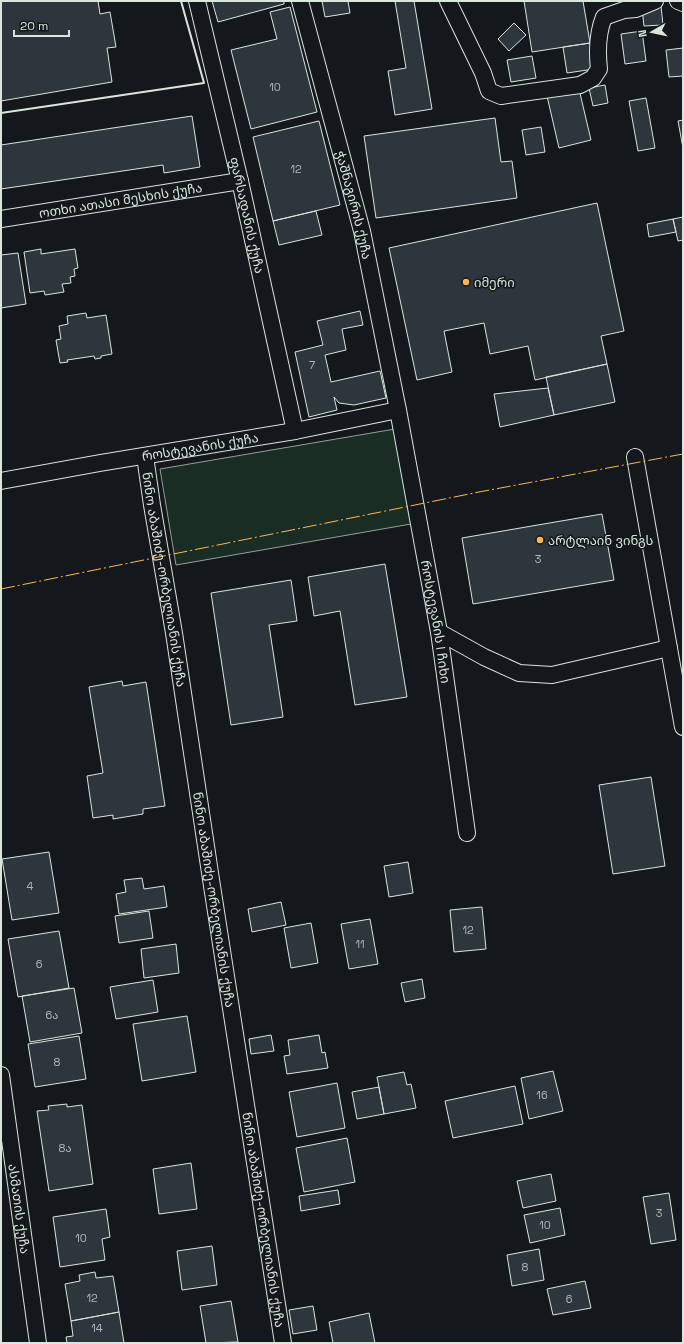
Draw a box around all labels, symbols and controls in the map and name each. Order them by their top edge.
scale bar [14,12,69,38]
north arrow [632,12,672,52]
text: 20 m [20,18,48,34]
text: N [635,29,650,38]
house number: 10 [269,80,281,94]
street label: ჭაშნაგირის ქუჩა [332,149,376,261]
street label: ფარსადანის ქუჩა [226,155,269,275]
house number: 12 [290,162,302,176]
street label: ოთხი ათასი მესხის ქუჩა [38,179,203,221]
place label: იმერი [474,274,515,291]
marker: იმერი [461,277,471,287]
house number: 7 [309,358,315,372]
street label: როსტევანის ქუჩა [141,429,260,465]
street label: ნინო აბაშიძე-ორბელიანის ქუჩა [139,471,191,688]
place label: არტლაინ ვინგს [548,532,653,549]
marker: არტლაინ ვინგს [535,535,545,545]
house number: 3 [535,552,542,566]
street label: როსტევანის I ჩიხი [417,559,455,684]
street label: ნინო აბაშიძე-ორბელიანის ქუჩა [189,791,239,1009]
house number: 4 [27,879,34,893]
house number: 12 [462,923,474,937]
house number: 11 [355,937,365,951]
house number: 6 [36,957,43,971]
house number: 6ა [46,1008,58,1022]
house number: 8 [54,1055,61,1069]
house number: 16 [536,1088,548,1102]
street label: ნინო აბაშიძე-ორბელიანის ქუჩა [239,1111,289,1329]
house number: 8ა [59,1141,71,1155]
street label: ასმათის ქუჩა [5,1163,34,1255]
house number: 3 [656,1206,663,1220]
house number: 10 [539,1218,551,1232]
house number: 10 [75,1231,87,1245]
house number: 8 [522,1260,529,1274]
house number: 12 [86,1291,98,1305]
house number: 6 [566,1292,573,1306]
house number: 14 [91,1321,103,1335]

